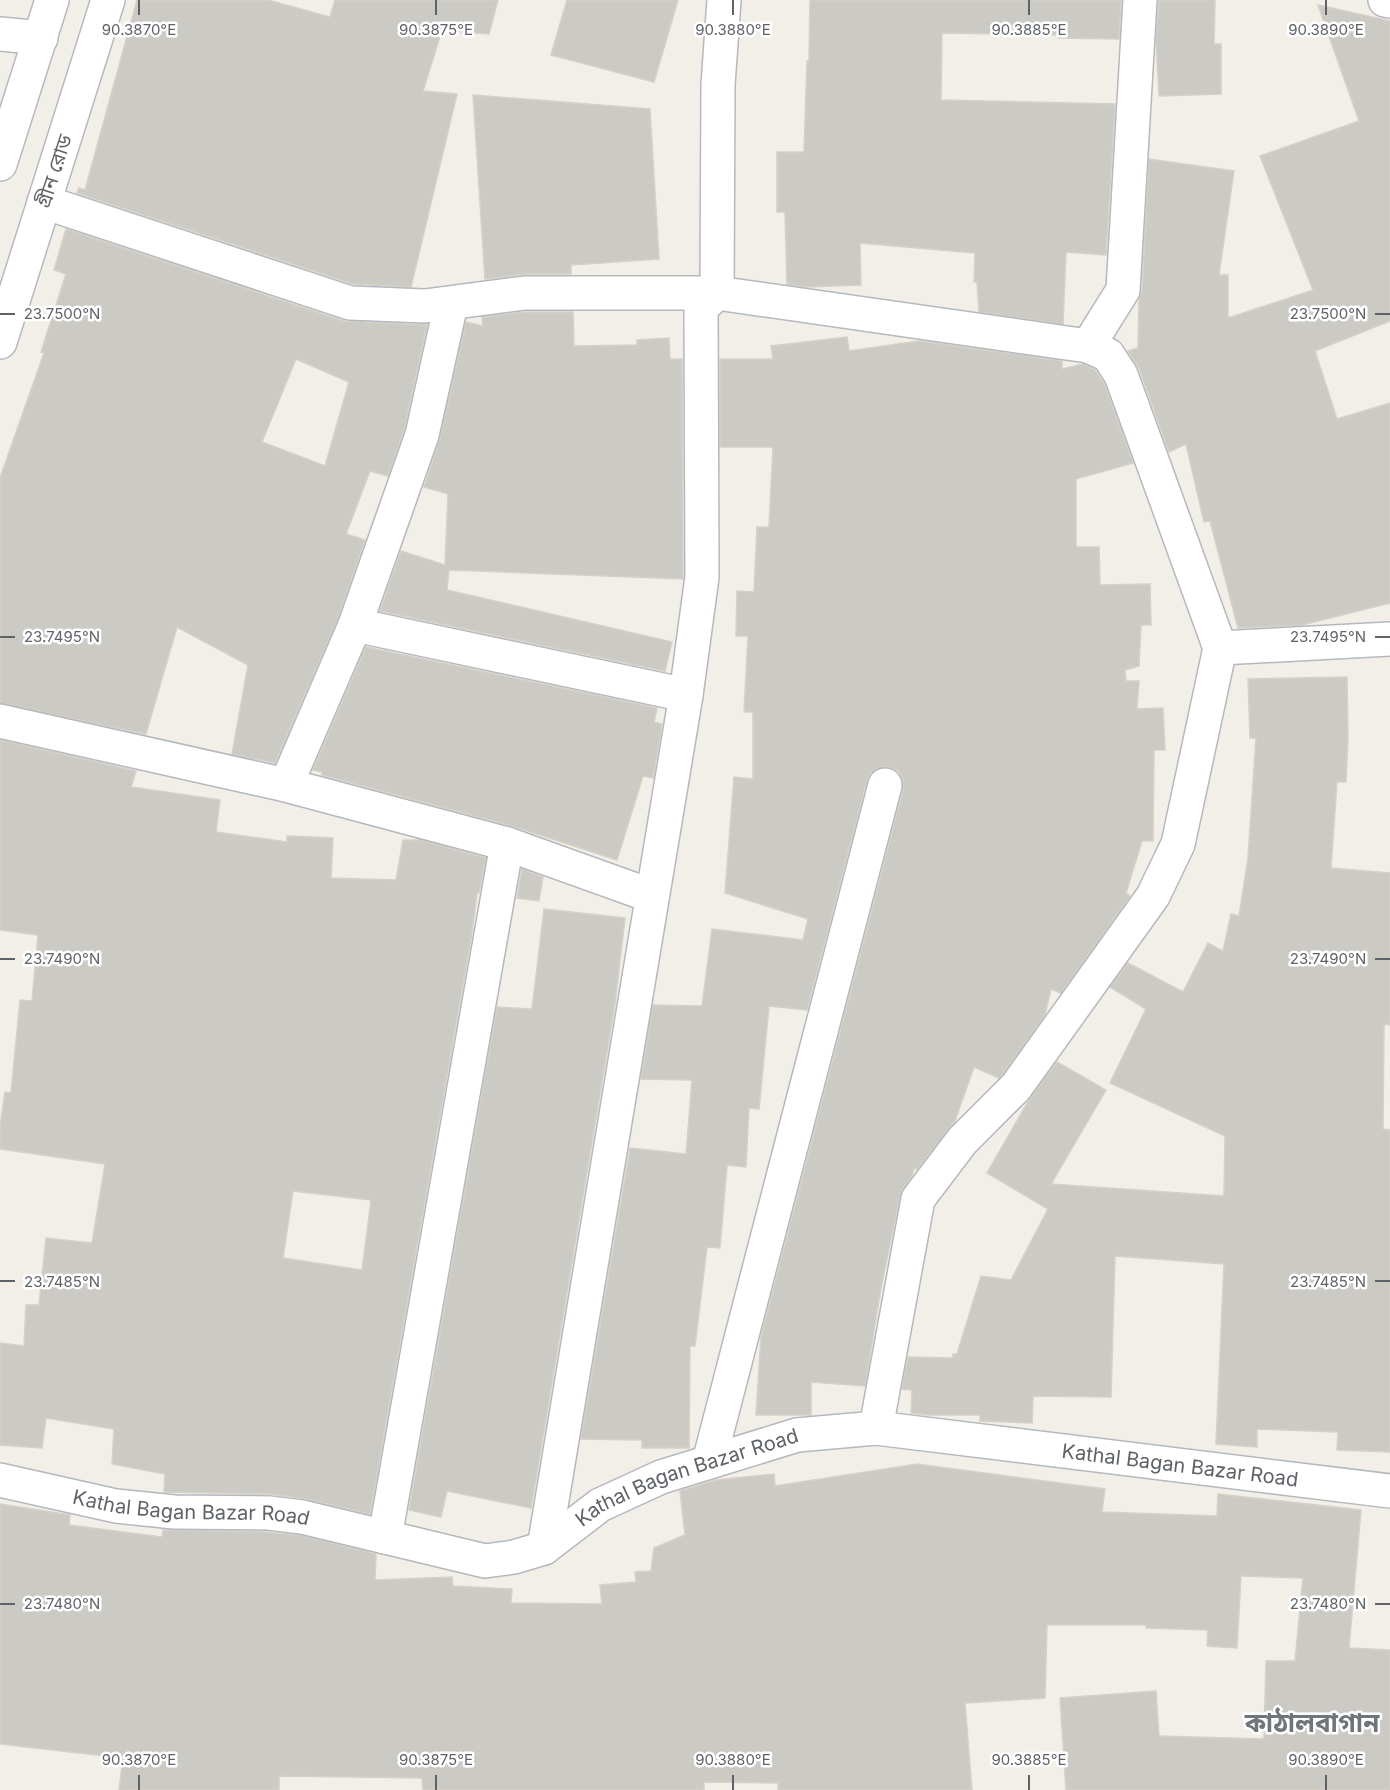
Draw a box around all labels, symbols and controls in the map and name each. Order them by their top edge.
text: 90.3870°E [102,20,176,39]
text: 90.3875°E [399,20,473,39]
text: 90.3880°E [695,20,771,39]
text: 90.3885°E [991,20,1067,39]
text: 90.3890°E [1288,20,1364,39]
street label: গ্রীন রোড [31,131,77,211]
text: 23.7500°N [24,304,100,323]
text: 23.7500°N [1290,304,1366,323]
text: 23.7495°N [24,627,100,646]
text: 23.7495°N [1290,627,1366,646]
text: 23.7490°N [24,949,100,968]
text: 23.7490°N [1290,949,1366,968]
text: 23.7485°N [24,1272,100,1291]
text: 23.7485°N [1290,1272,1366,1291]
street label: Kathal Bagan Bazar Road [571,1423,801,1531]
street label: Kathal Bagan Bazar Road [1061,1439,1300,1492]
street label: Kathal Bagan Bazar Road [71,1485,312,1530]
text: 23.7480°N [24,1594,100,1613]
text: 23.7480°N [1290,1594,1366,1613]
district label: কাঠালবাগান [1244,1707,1380,1738]
text: 90.3870°E [102,1750,176,1769]
text: 90.3875°E [399,1750,473,1769]
text: 90.3880°E [695,1750,771,1769]
text: 90.3885°E [991,1750,1067,1769]
text: 90.3890°E [1288,1750,1364,1769]

